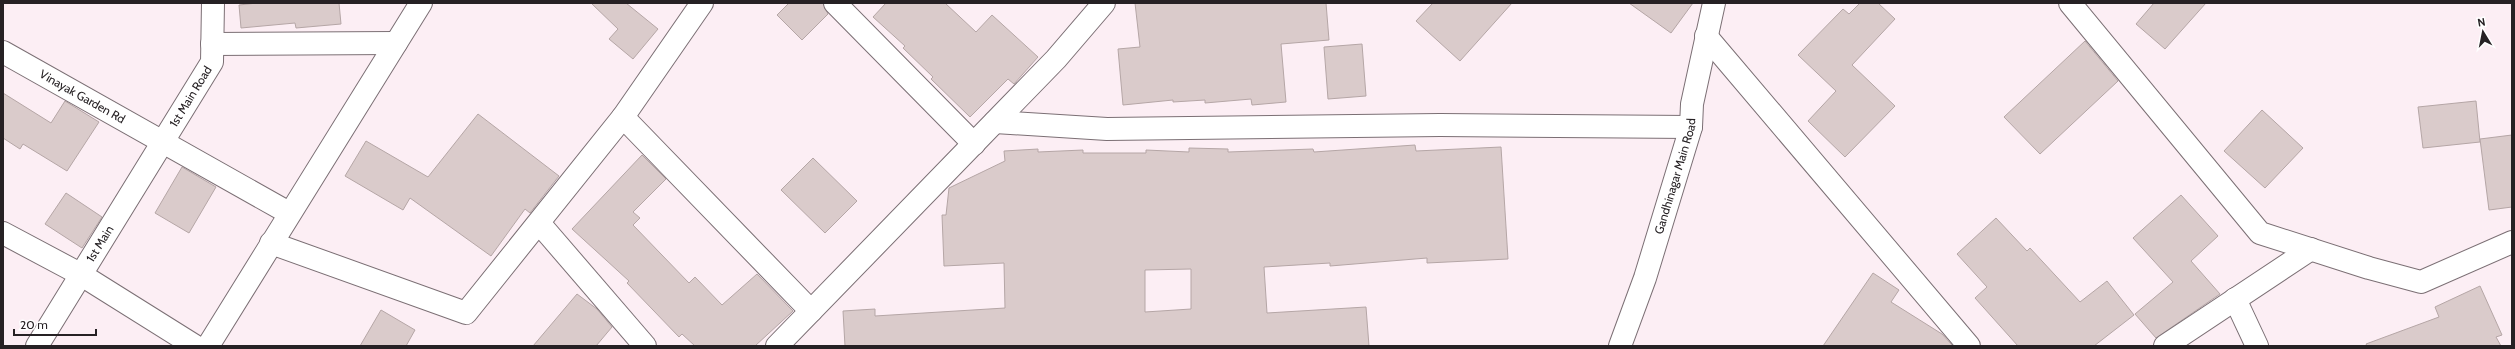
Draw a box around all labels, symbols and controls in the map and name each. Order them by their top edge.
north arrow [2463,12,2503,52]
text: N [2476,15,2486,30]
street label: 1st Main Road [166,63,215,130]
street label: Vinayak Garden Rd [37,66,128,126]
street label: Gandhinagar Main Road [1651,118,1698,236]
street label: 1st Main [83,222,117,265]
scale bar [14,311,96,337]
text: 20 m [20,317,48,332]

